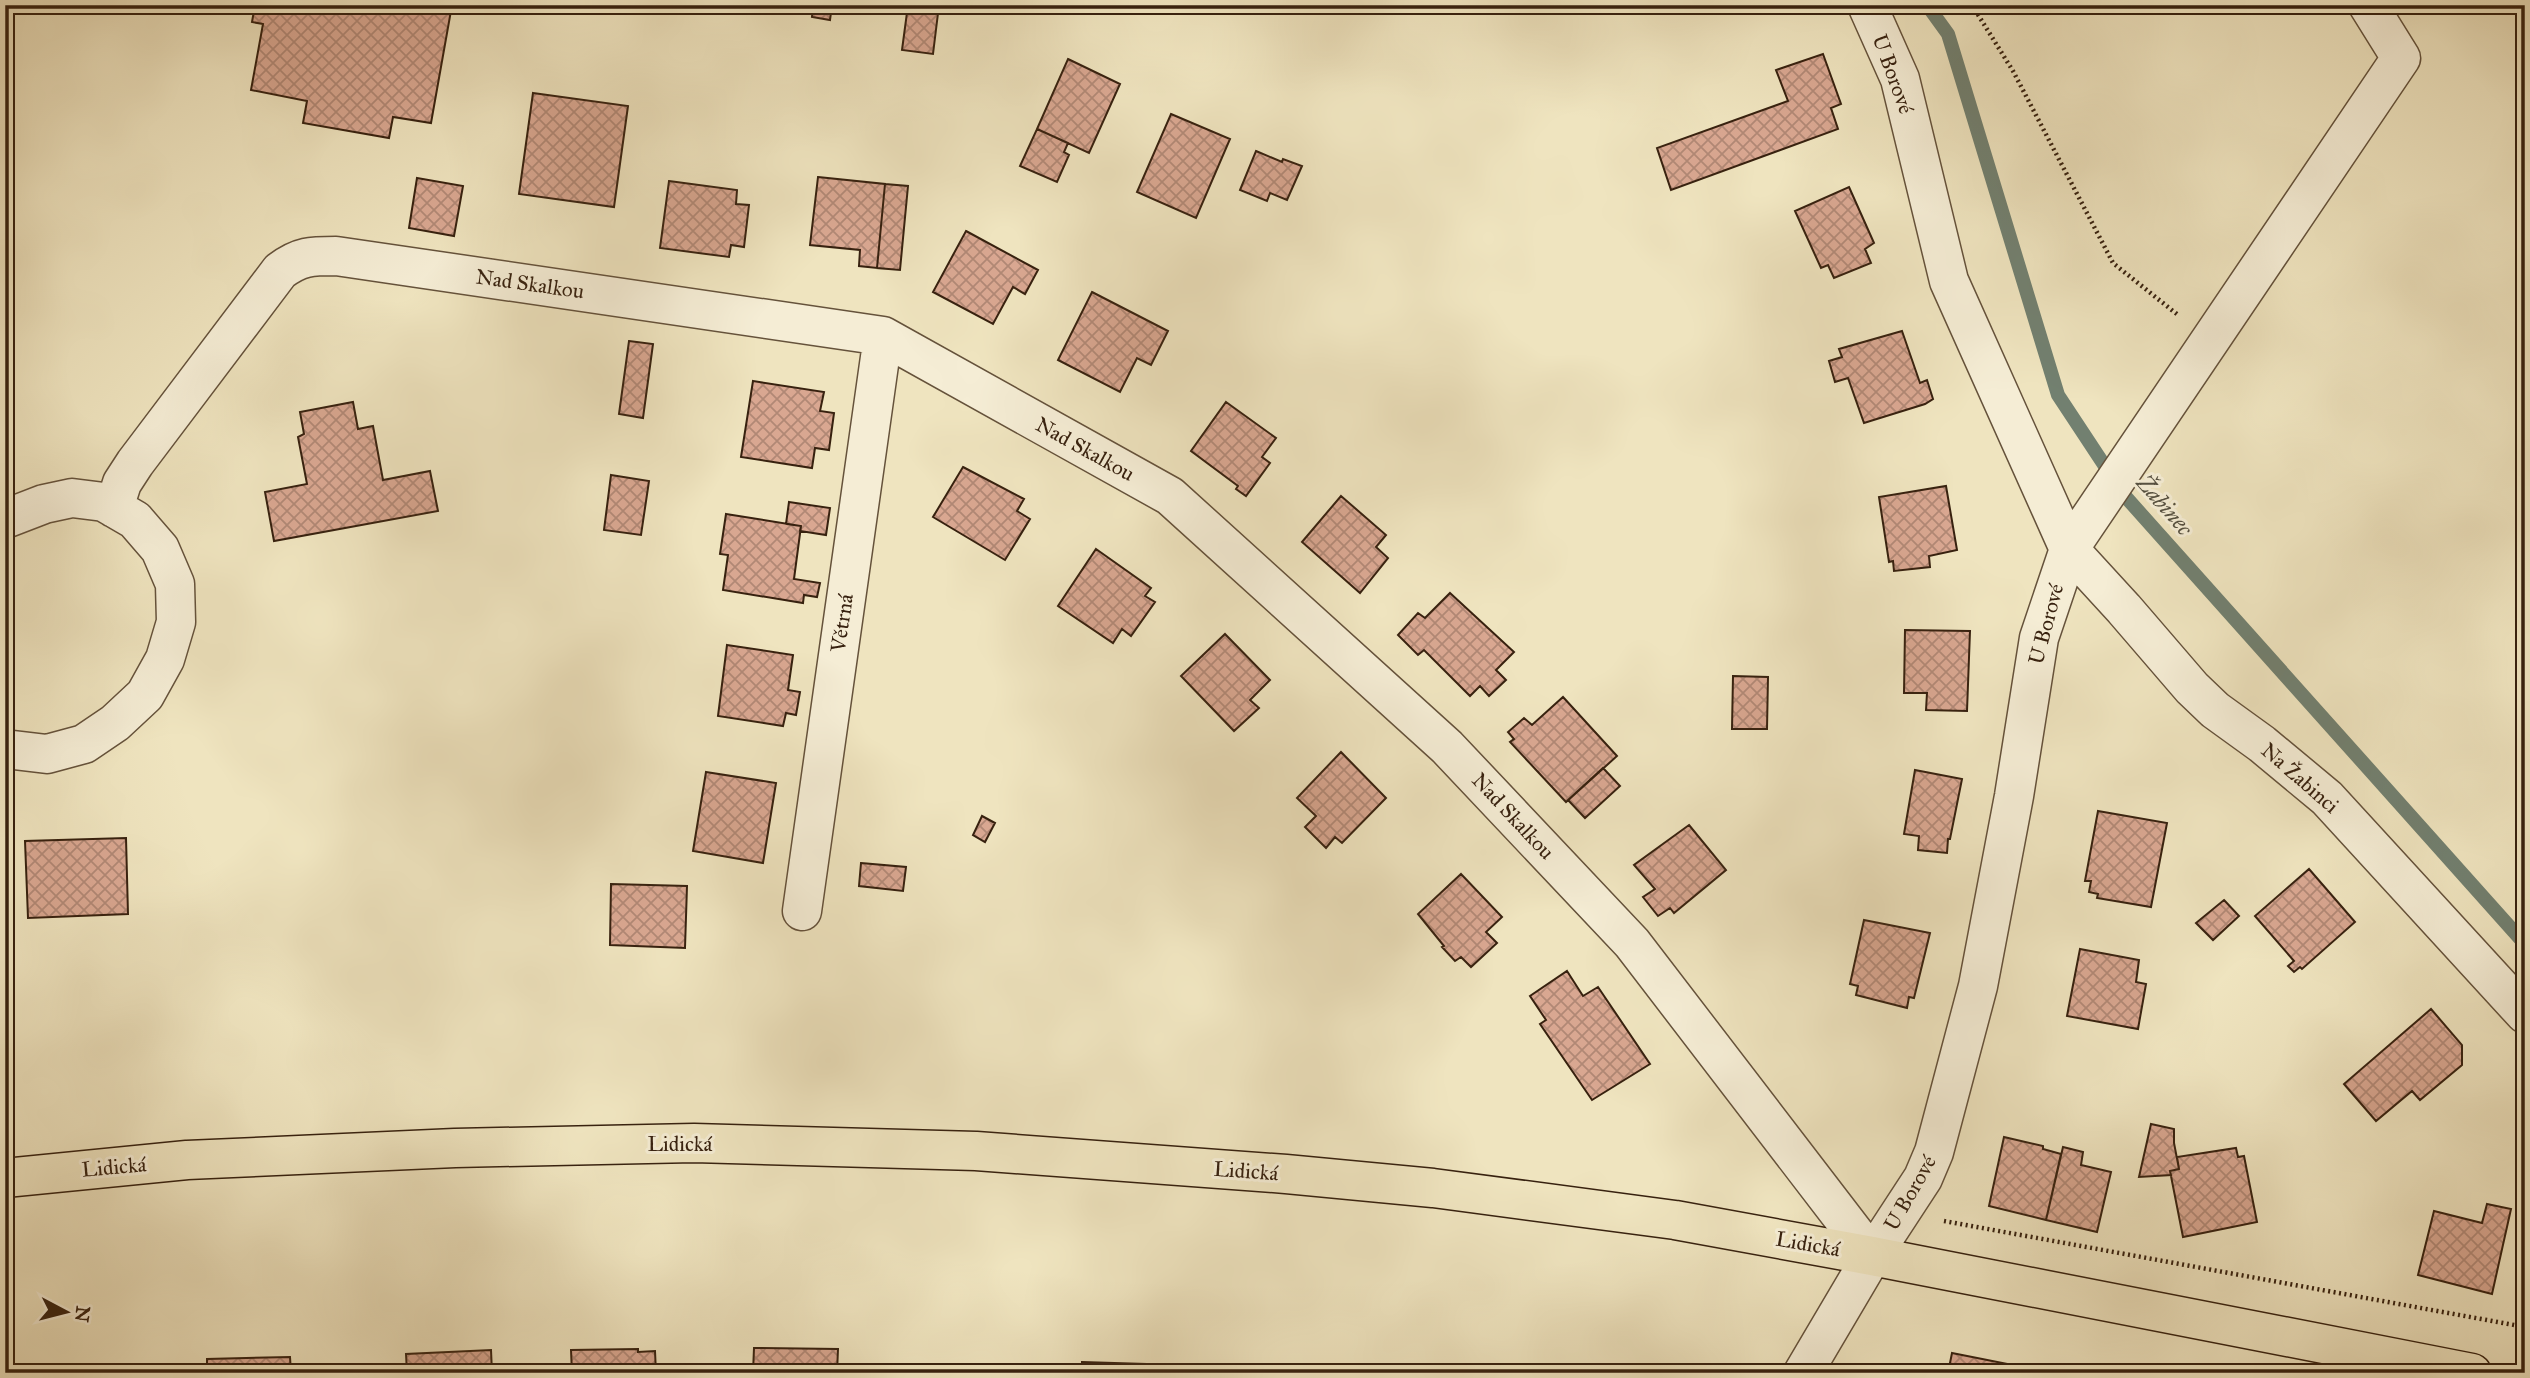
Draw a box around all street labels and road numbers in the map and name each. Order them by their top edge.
street label: U Borové [1867,31,1919,117]
street label: Nad Skalkou [474,264,586,304]
street label: Nad Skalkou [1031,411,1139,487]
street label: U Borové [2023,581,2069,667]
street label: Větrná [825,592,859,655]
street label: Na Žabinci [2256,736,2345,819]
street label: Nad Skalkou [1466,767,1560,865]
street label: Lidická [648,1131,713,1157]
street label: Lidická [81,1151,148,1183]
street label: U Borové [1878,1151,1942,1235]
street label: Lidická [1213,1156,1279,1186]
street label: Lidická [1774,1226,1842,1262]

